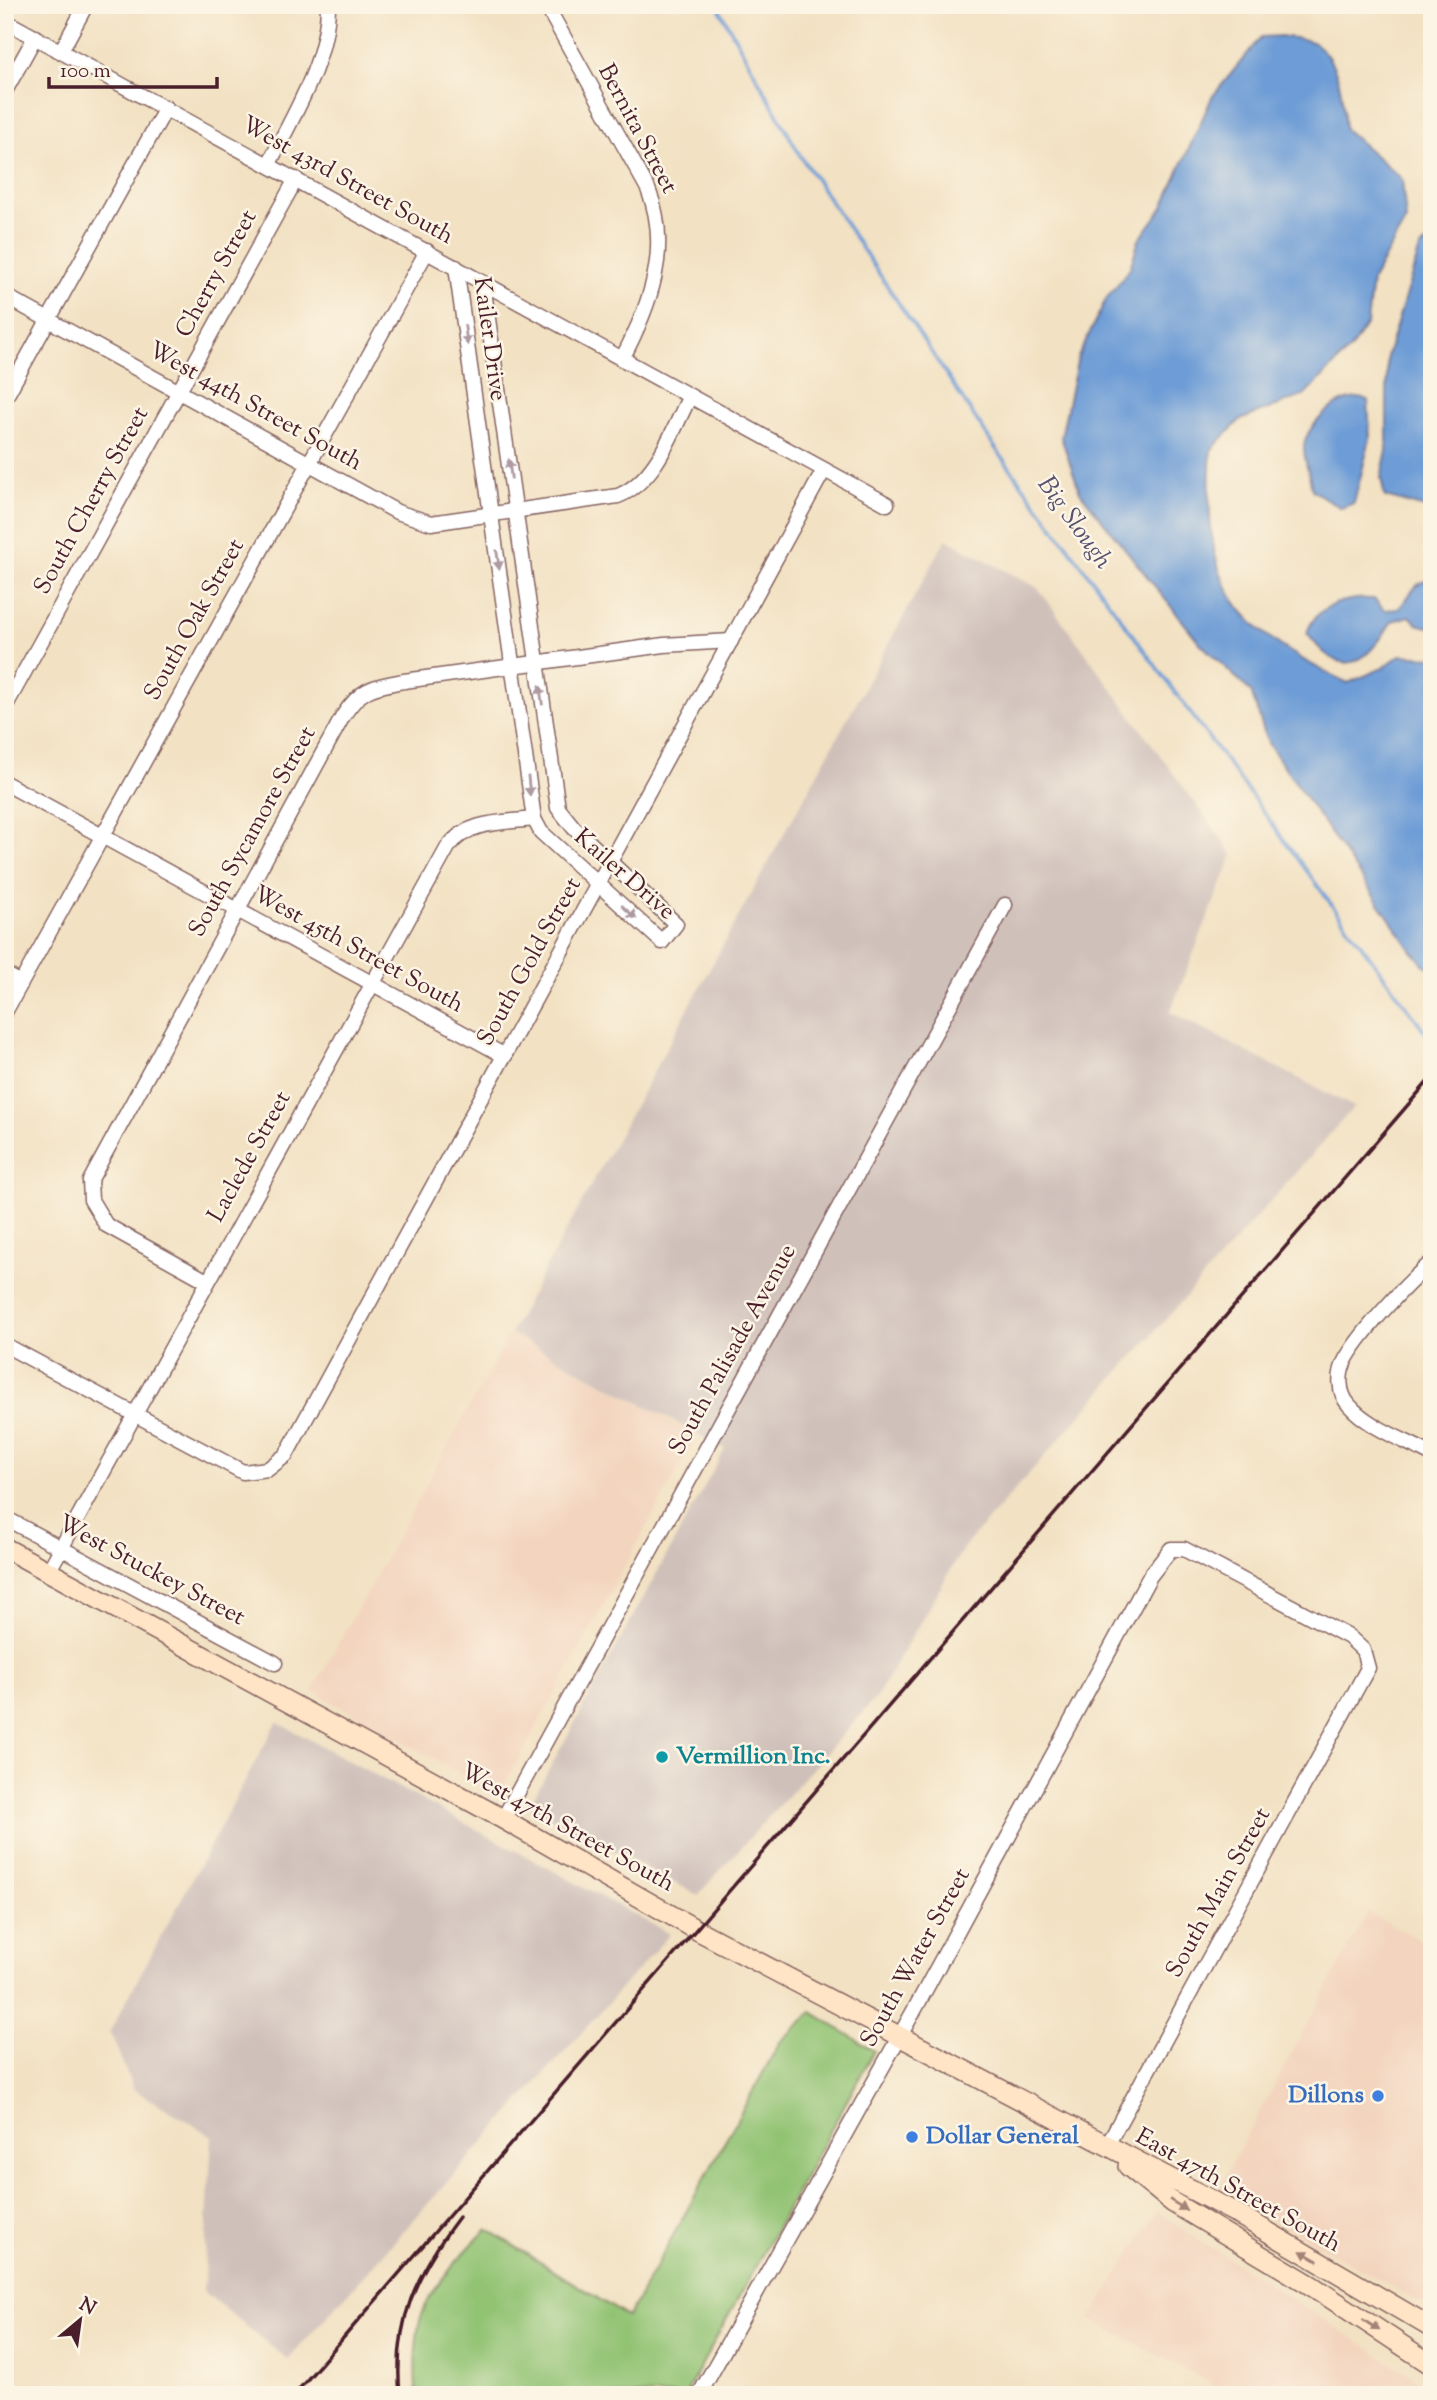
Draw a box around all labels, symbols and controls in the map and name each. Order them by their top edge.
scale bar [49,46,217,90]
text: 100 m [60,57,111,87]
street label: Bernita Street [589,58,685,200]
street label: West 43rd Street South [235,108,459,254]
street label: Cherry Street [168,204,266,344]
street label: Kailer Drive [463,275,515,403]
one-way arrow [460,324,471,346]
street label: West 44th Street South [142,334,368,480]
street label: South Cherry Street [26,401,158,601]
one-way arrow [504,458,515,480]
water label: Big Slough [1028,469,1121,577]
street label: South Oak Street [136,533,254,707]
one-way arrow [492,549,503,571]
one-way arrow [535,684,546,706]
street label: South Sycamore Street [181,720,325,944]
one-way arrow [524,775,535,797]
street label: Kailer Drive [566,821,682,929]
street label: South Gold Street [469,871,591,1053]
street label: West 45th Street South [246,878,470,1022]
one-way arrow [620,904,638,920]
street label: Laclede Street [200,1085,300,1229]
street label: South Palisade Avenue [661,1238,805,1462]
street label: West Stuckey Street [51,1507,251,1635]
place label: Vermillion Inc. [676,1740,830,1774]
marker: Vermillion Inc. [654,1749,670,1765]
street label: West 47th Street South [454,1755,680,1901]
street label: South Main Street [1158,1802,1280,1984]
street label: South Water Street [853,1862,979,2054]
place label: Dillons [1288,2079,1364,2113]
marker: Dillons [1370,2088,1386,2104]
place label: Dollar General [926,2120,1079,2154]
street label: East 47th Street South [1129,2120,1347,2262]
marker: Dollar General [904,2129,920,2145]
one-way arrow [1169,2198,1188,2211]
one-way arrow [1300,2250,1319,2262]
north arrow [46,2284,116,2354]
text: N [74,2292,100,2323]
one-way arrow [1362,2318,1380,2332]

